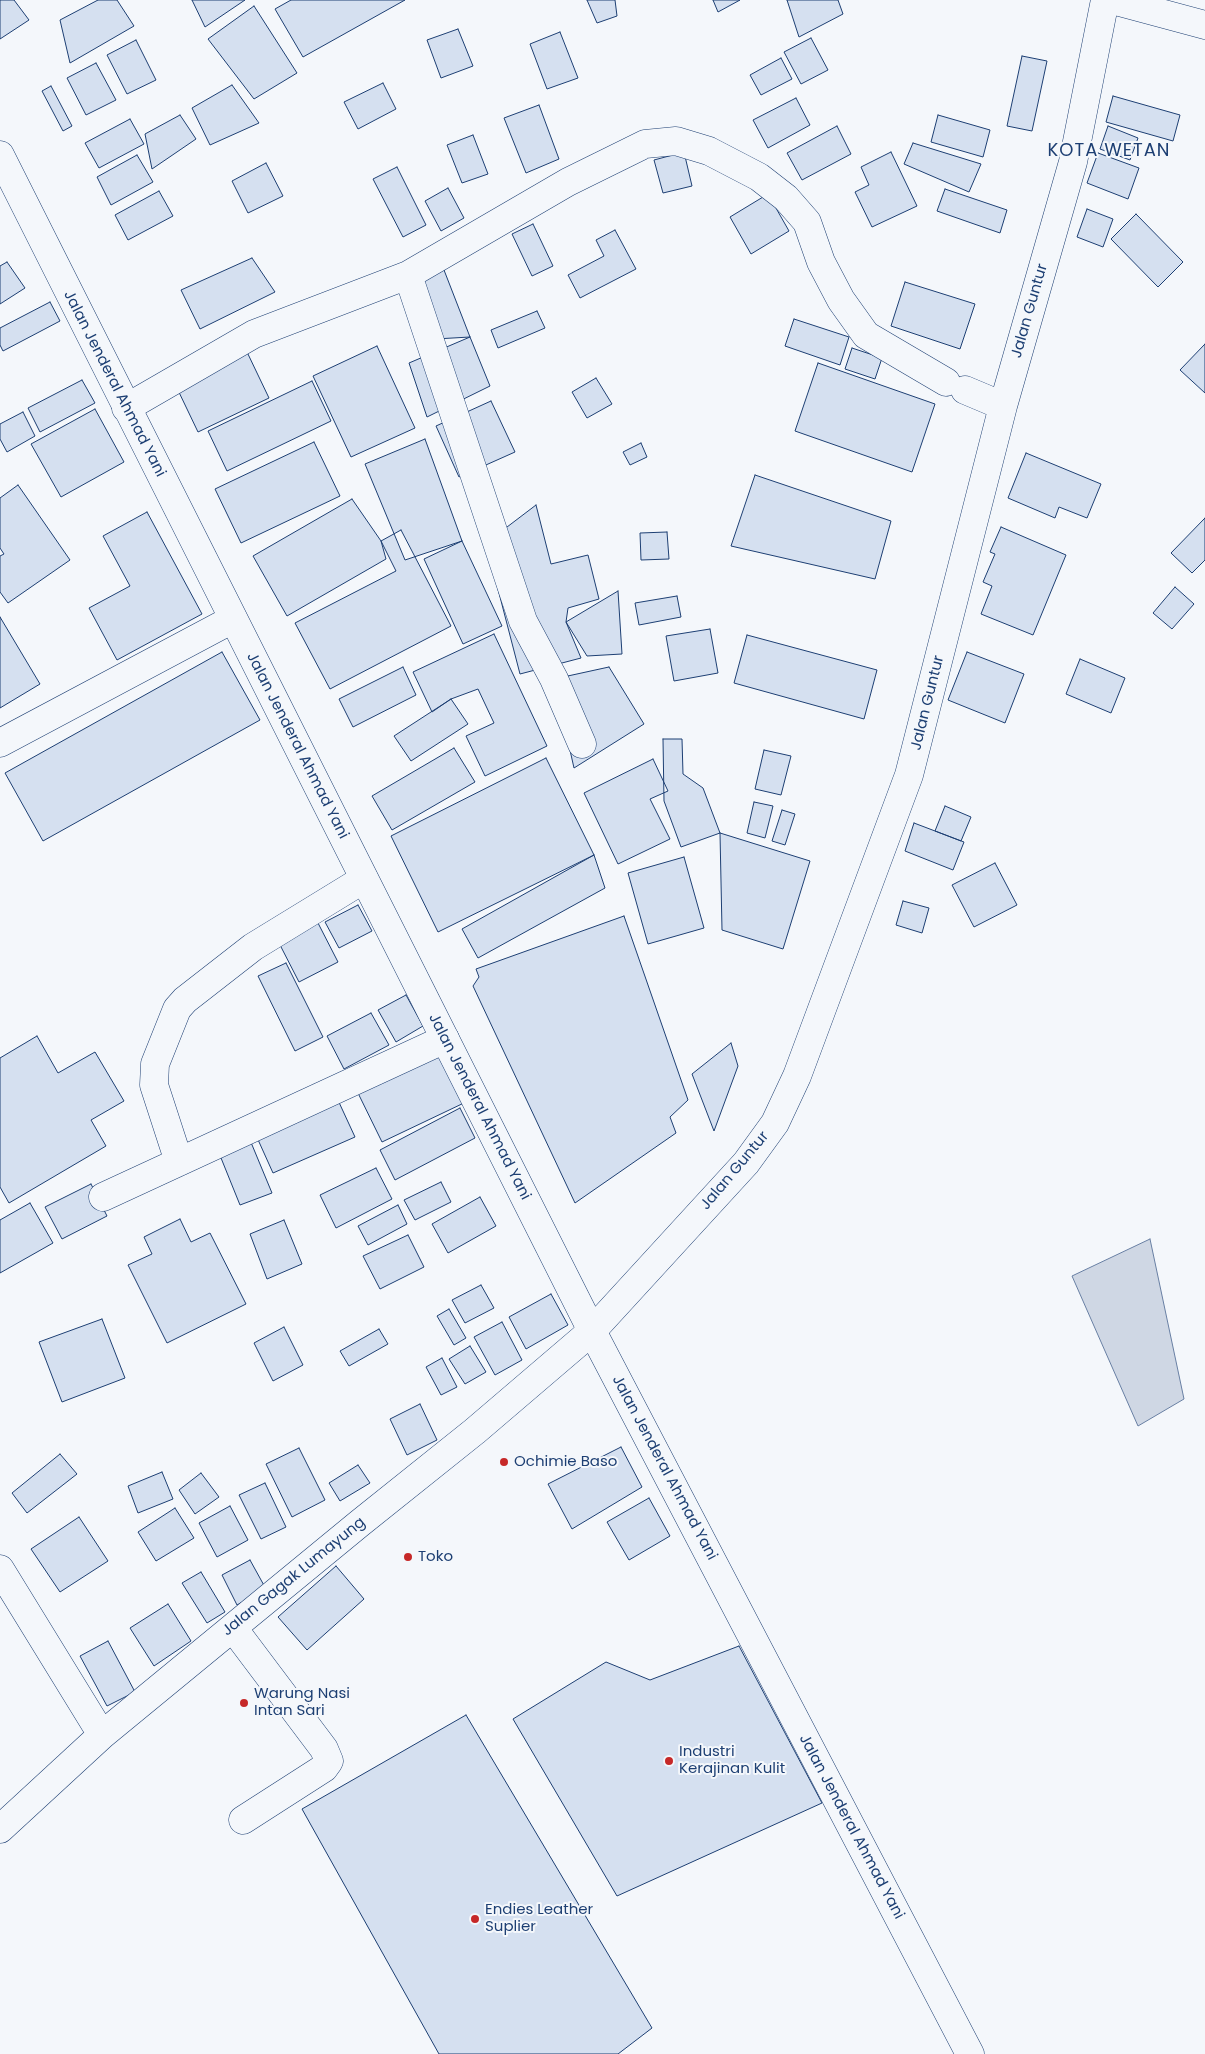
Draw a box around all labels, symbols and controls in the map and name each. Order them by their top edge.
district label: KOTA WETAN [1046,140,1172,162]
street label: Jalan Guntur [1008,262,1052,360]
street label: Jalan Jenderal Ahmad Yani [59,288,169,480]
street label: Jalan Jenderal Ahmad Yani [242,650,352,842]
street label: Jalan Guntur [908,654,948,752]
street label: Jalan Jenderal Ahmad Yani [424,1011,534,1203]
street label: Jalan Guntur [697,1128,773,1214]
street label: Jalan Jenderal Ahmad Yani [607,1372,721,1564]
place label: Ochimie Baso [514,1453,617,1471]
marker: Ochimie Baso [498,1456,510,1468]
street label: Jalan Gagak Lumayung [219,1514,369,1640]
place label: Toko [418,1548,453,1566]
marker: Toko [402,1551,414,1563]
place label: Warung Nasi Intan Sari [254,1685,350,1720]
marker: Warung Nasi Intan Sari [238,1697,250,1709]
street label: Jalan Jenderal Ahmad Yani [794,1731,908,1923]
place label: Industri Kerajinan Kulit [679,1743,785,1778]
marker: Industri Kerajinan Kulit [663,1755,675,1767]
place label: Endies Leather Suplier [485,1901,593,1936]
marker: Endies Leather Suplier [469,1913,481,1925]

